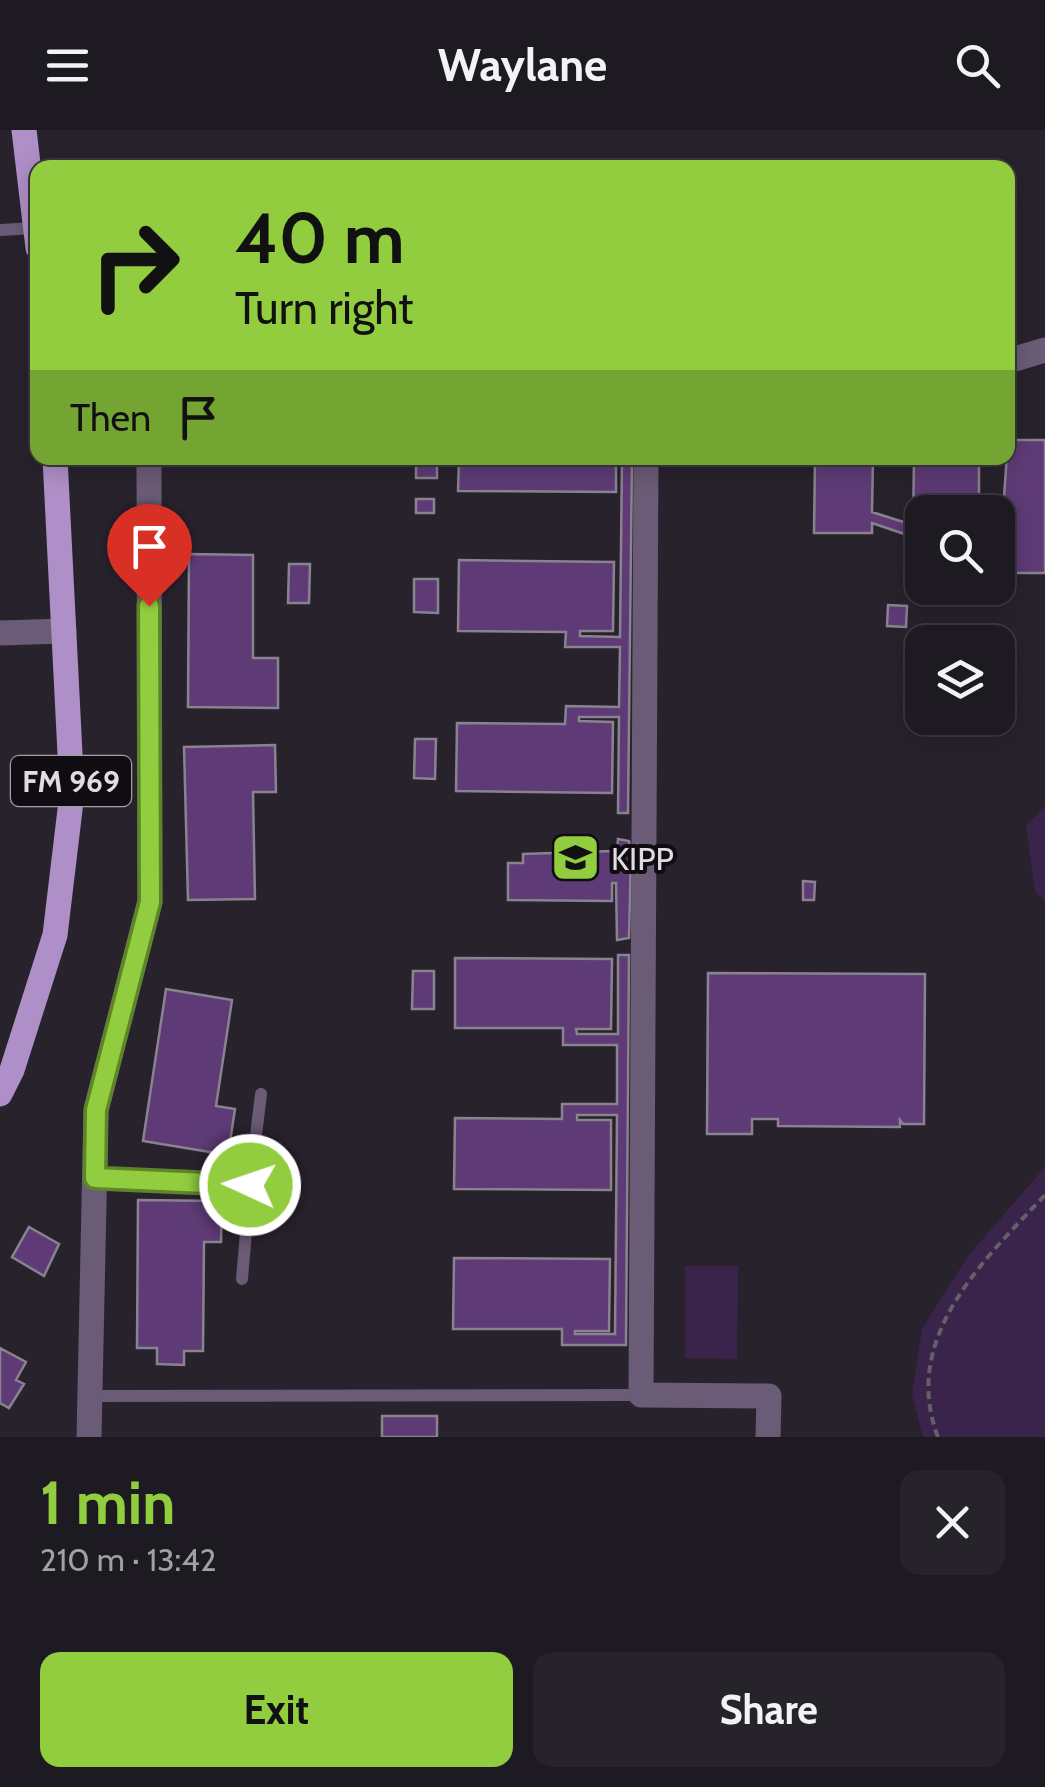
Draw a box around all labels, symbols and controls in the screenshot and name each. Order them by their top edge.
icon: menu [40,38,95,93]
text: Waylane [438,38,607,92]
icon: search [950,38,1005,93]
text: 40 m [235,195,404,281]
icon: right [70,200,200,330]
text: Turn right [235,281,414,335]
icon: arrive [171,390,226,445]
text: Then [70,394,151,441]
map controls [905,495,1015,735]
button: search [905,495,1015,605]
pin [107,504,192,607]
icon: arrive [122,519,177,574]
button: layers [905,625,1015,735]
road number: FM 969 [11,756,131,806]
school or university icon: KIPP [550,832,602,884]
place label: KIPP [611,839,674,878]
position arrow [198,1133,302,1237]
text: 1 min [40,1466,175,1539]
button: close [900,1470,1005,1575]
text: 210 m · 13:42 [40,1540,216,1579]
button: Exit [40,1652,513,1767]
button: Share [533,1652,1005,1767]

